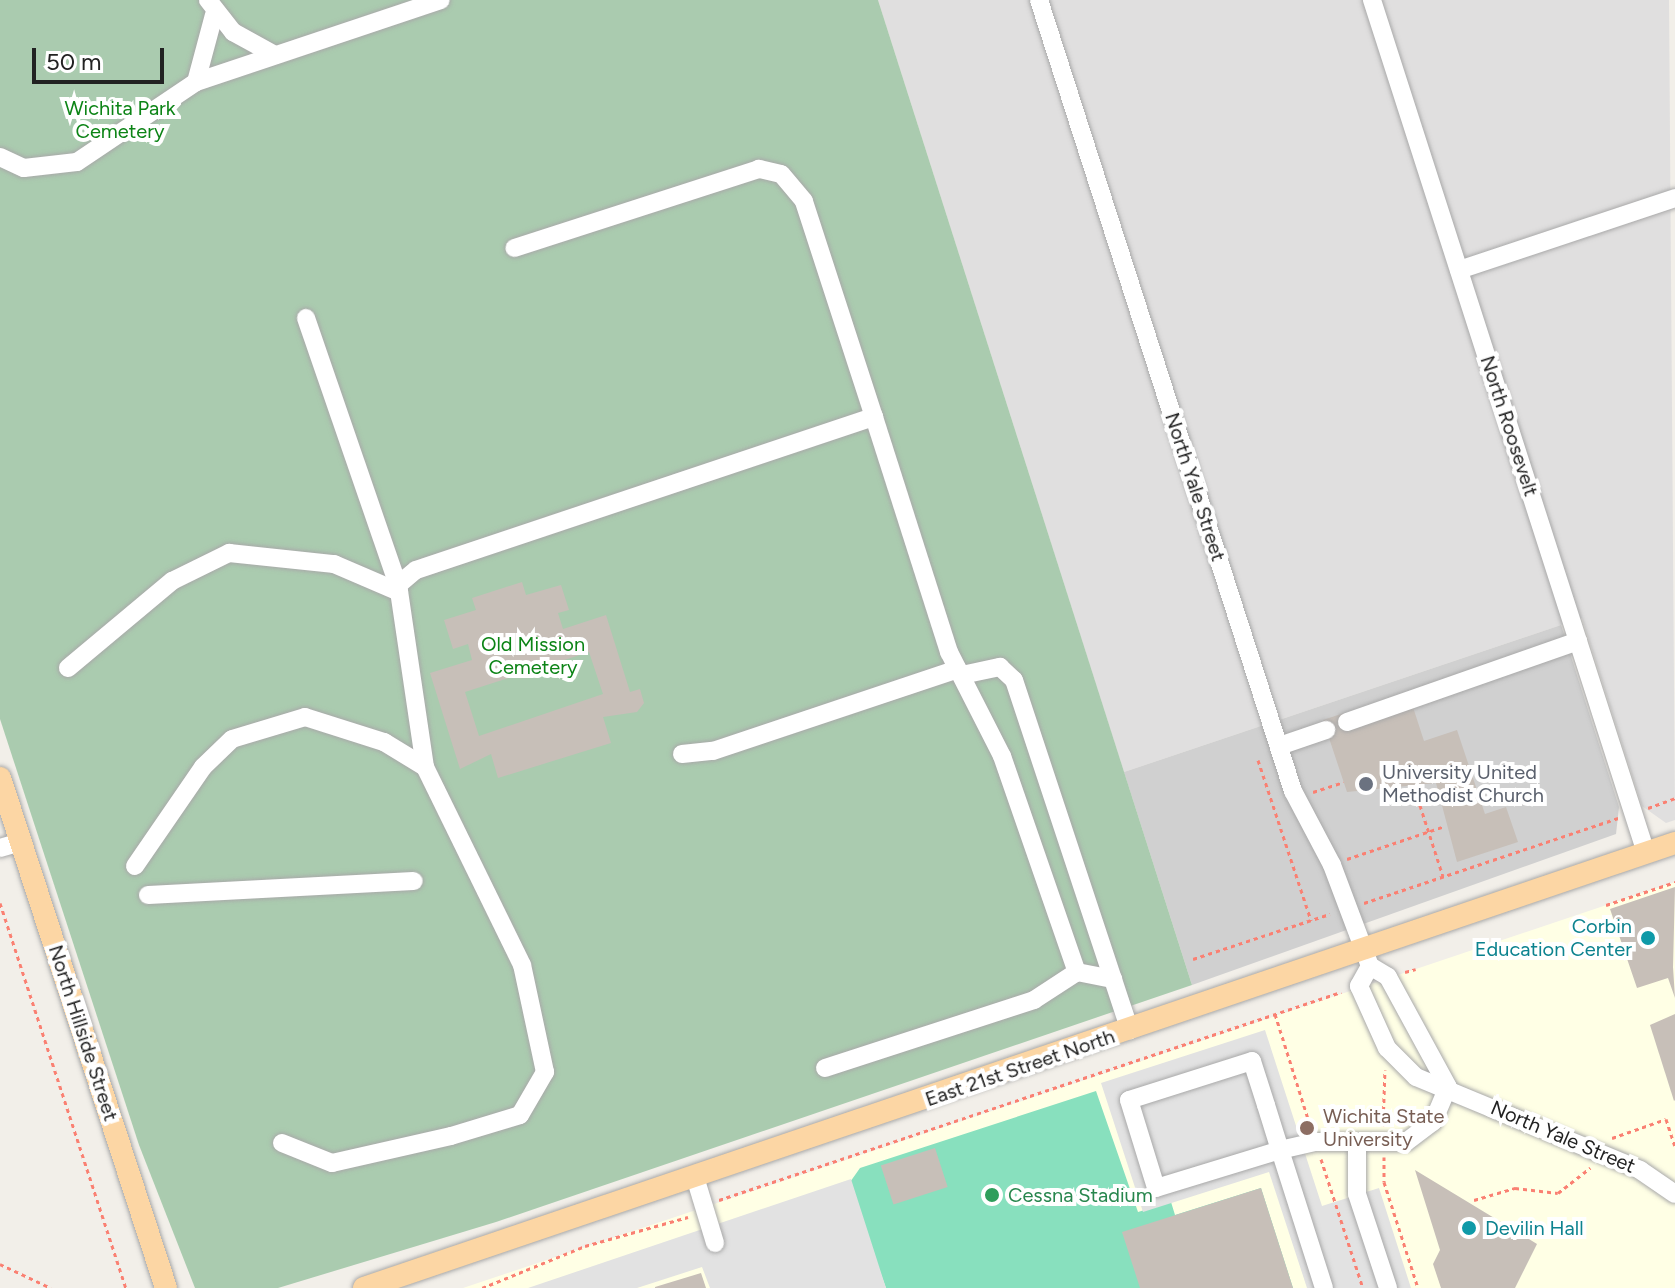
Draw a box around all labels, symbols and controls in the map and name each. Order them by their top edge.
scale bar [36,32,168,82]
text: 50 m [46,47,102,76]
park label: Wichita Park Cemetery [64,96,176,143]
street label: North Roosevelt [1475,353,1543,499]
street label: North Yale Street [1160,410,1230,564]
park label: Old Mission Cemetery [481,633,585,680]
place label: University United Methodist Church [1382,760,1544,807]
marker: University United Methodist Church [1357,775,1375,793]
place label: Corbin Education Center [1475,914,1632,961]
marker: Corbin Education Center [1639,929,1657,947]
street label: North Hillside Street [43,942,123,1124]
street label: East 21st Street North [922,1024,1118,1112]
street label: North Yale Street [1487,1096,1639,1178]
place label: Wichita State University [1323,1104,1445,1151]
marker: Wichita State University [1298,1119,1316,1137]
place label: Cessna Stadium [1008,1183,1153,1207]
marker: Cessna Stadium [983,1186,1001,1204]
place label: Devilin Hall [1485,1216,1584,1240]
marker: Devilin Hall [1460,1219,1478,1237]

